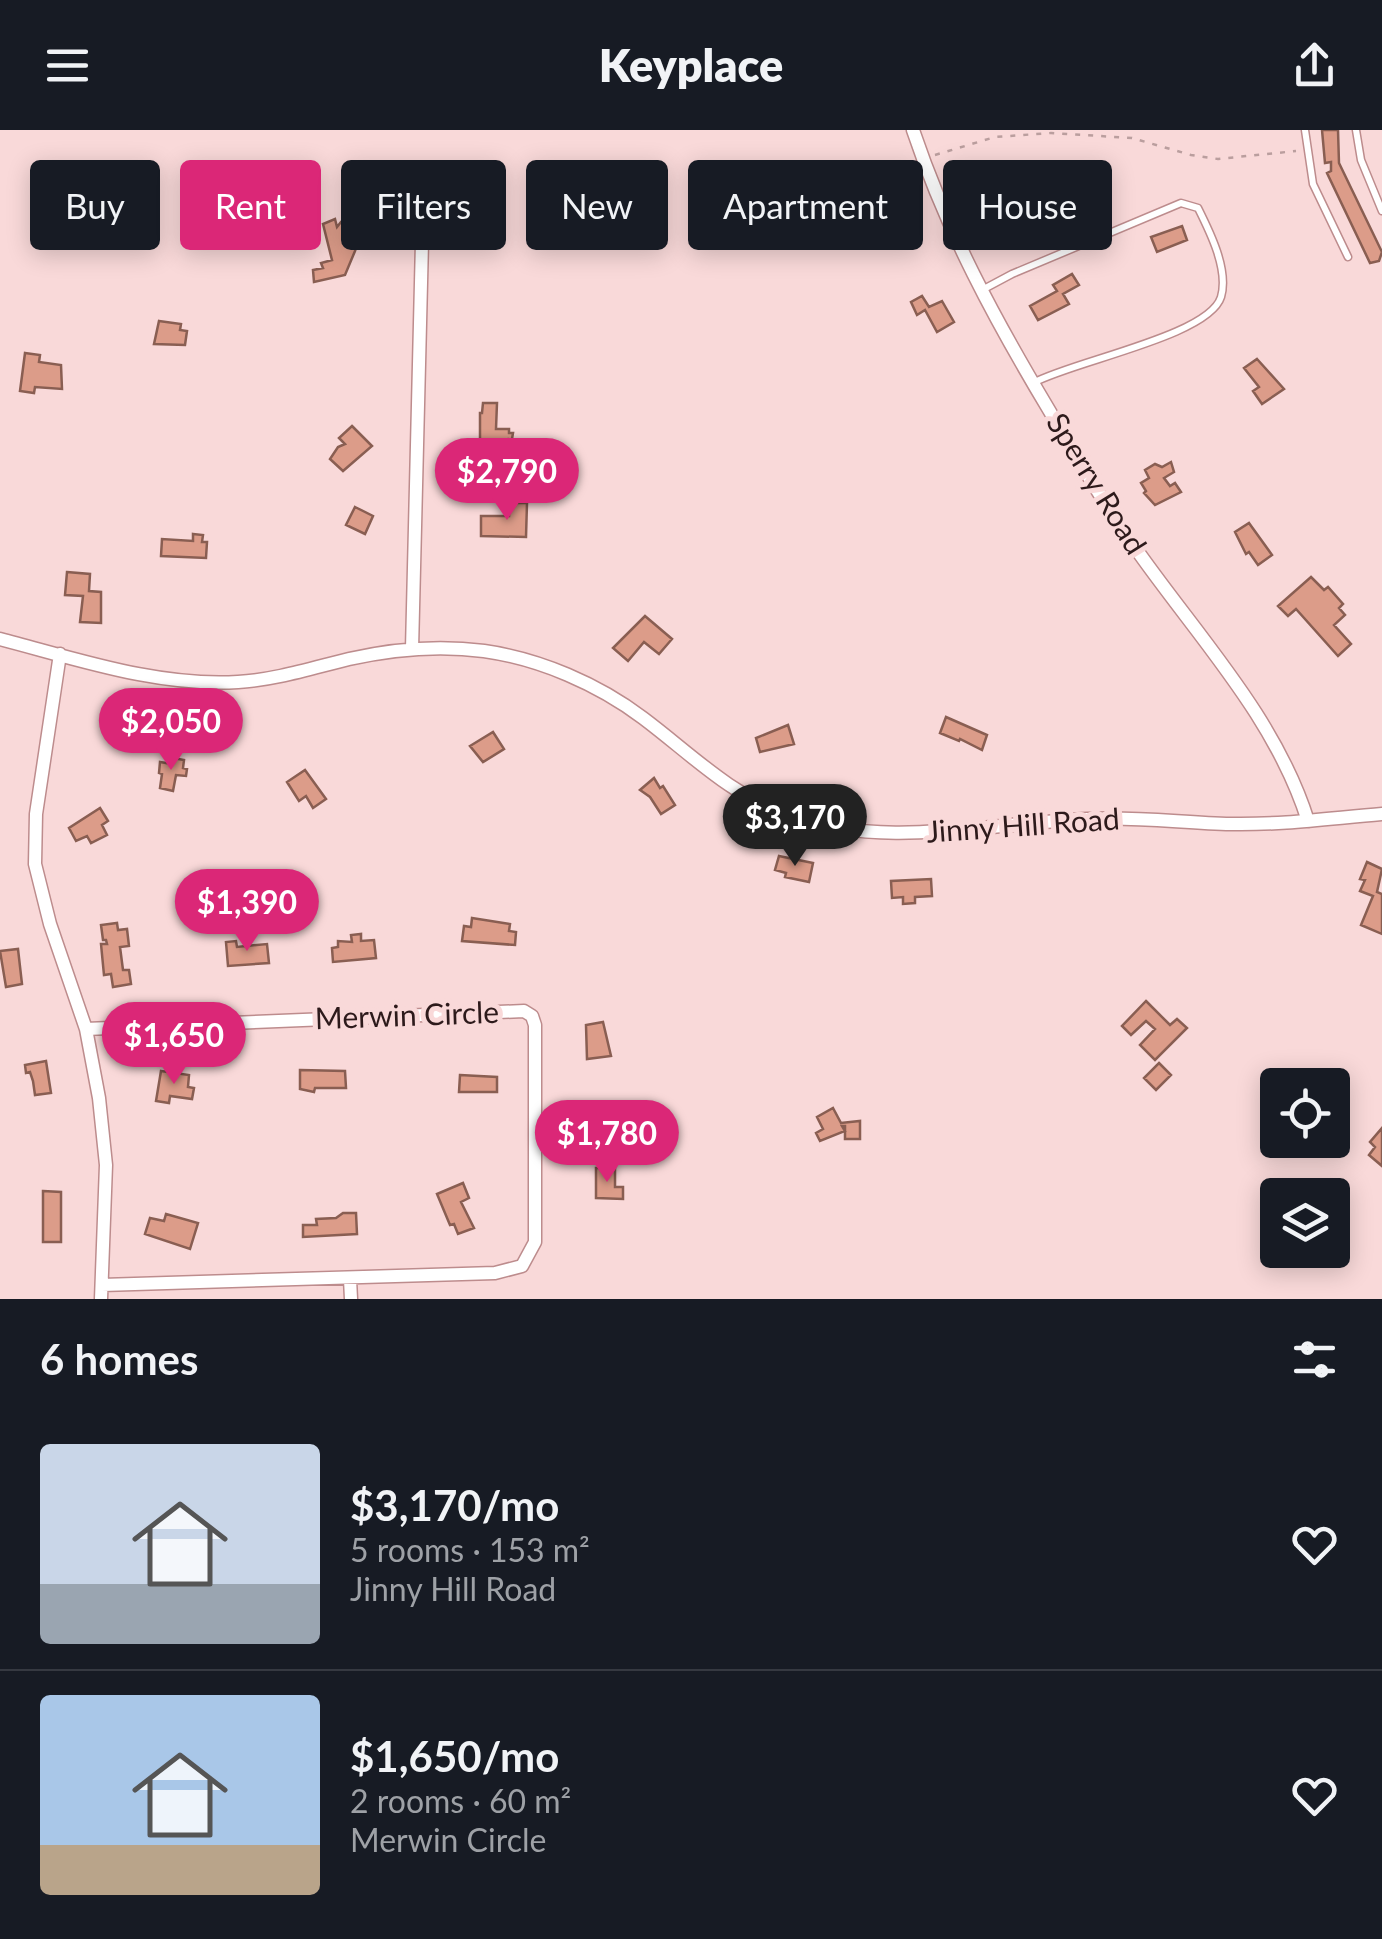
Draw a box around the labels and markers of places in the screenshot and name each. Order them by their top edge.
pin: $2,790 [426,438,588,523]
pin: $2,050 [90,688,252,773]
pin: $3,170 [714,784,876,869]
pin: $1,390 [166,869,328,954]
pin: $1,650 [93,1002,255,1087]
pin: $1,780 [526,1100,688,1185]

